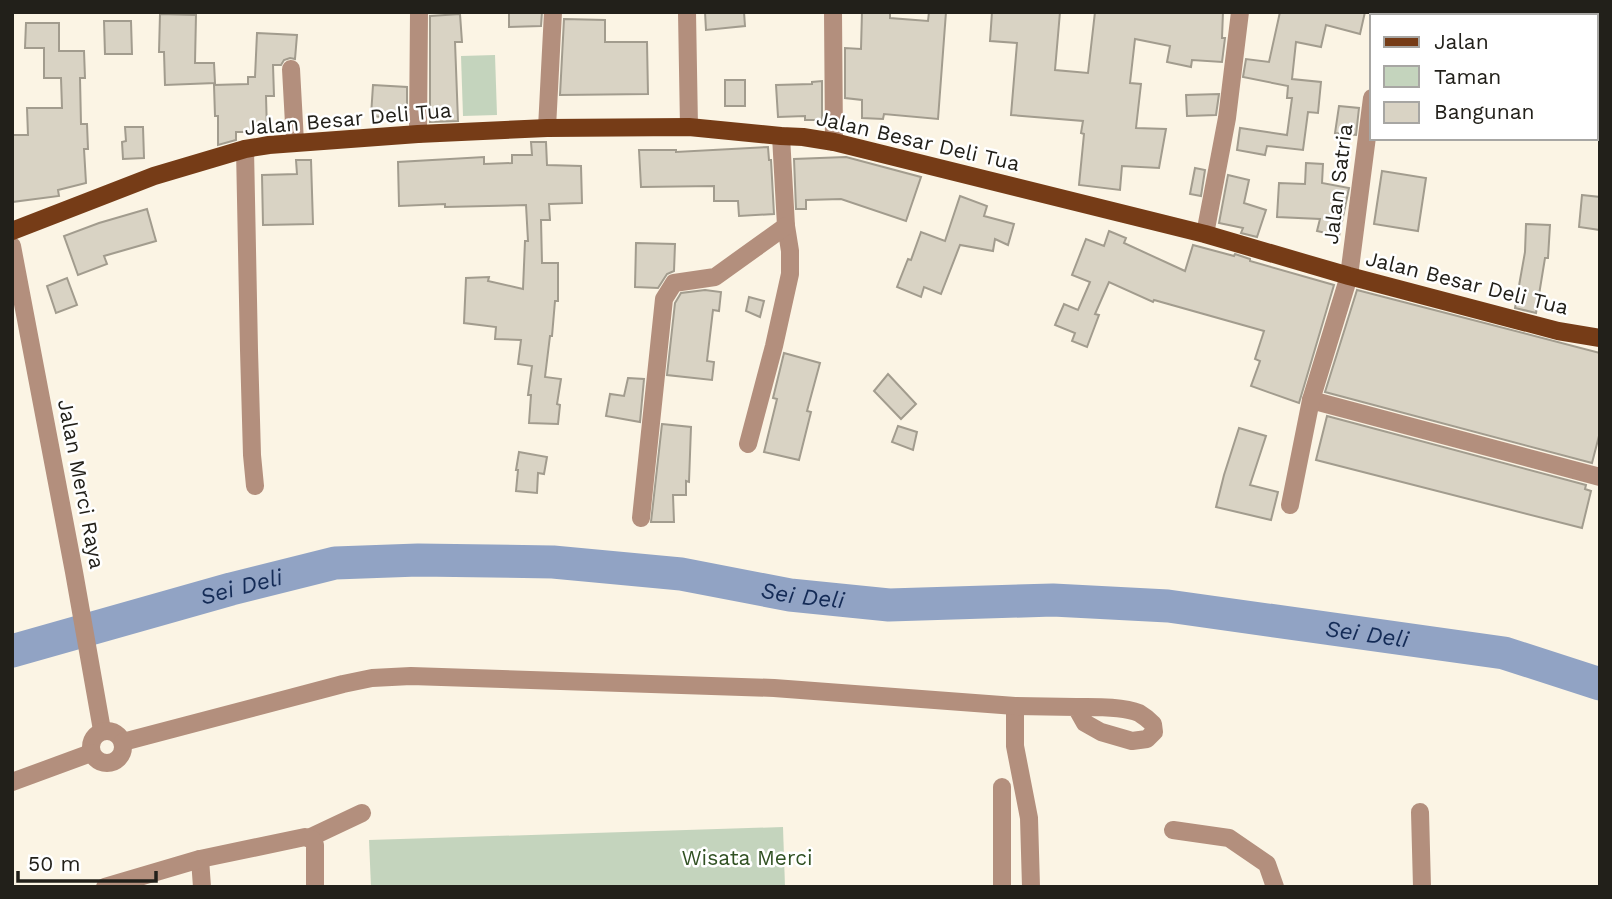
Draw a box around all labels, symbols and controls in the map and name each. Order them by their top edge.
legend [1370,14,1598,140]
text: Jalan [1434,29,1489,54]
text: Taman [1434,64,1501,89]
street label: Jalan Besar Deli Tua [243,97,453,140]
text: Bangunan [1434,99,1535,124]
street label: Jalan Besar Deli Tua [814,105,1022,176]
street label: Jalan Satria [1318,122,1357,246]
street label: Jalan Besar Deli Tua [1363,245,1571,320]
street label: Jalan Merci Raya [53,397,110,571]
water label: Sei Deli [197,563,286,611]
water label: Sei Deli [759,577,847,615]
water label: Sei Deli [1323,615,1411,654]
scale bar [18,839,156,883]
park label: Wisata Merci [681,845,813,870]
text: 50 m [28,851,80,876]

